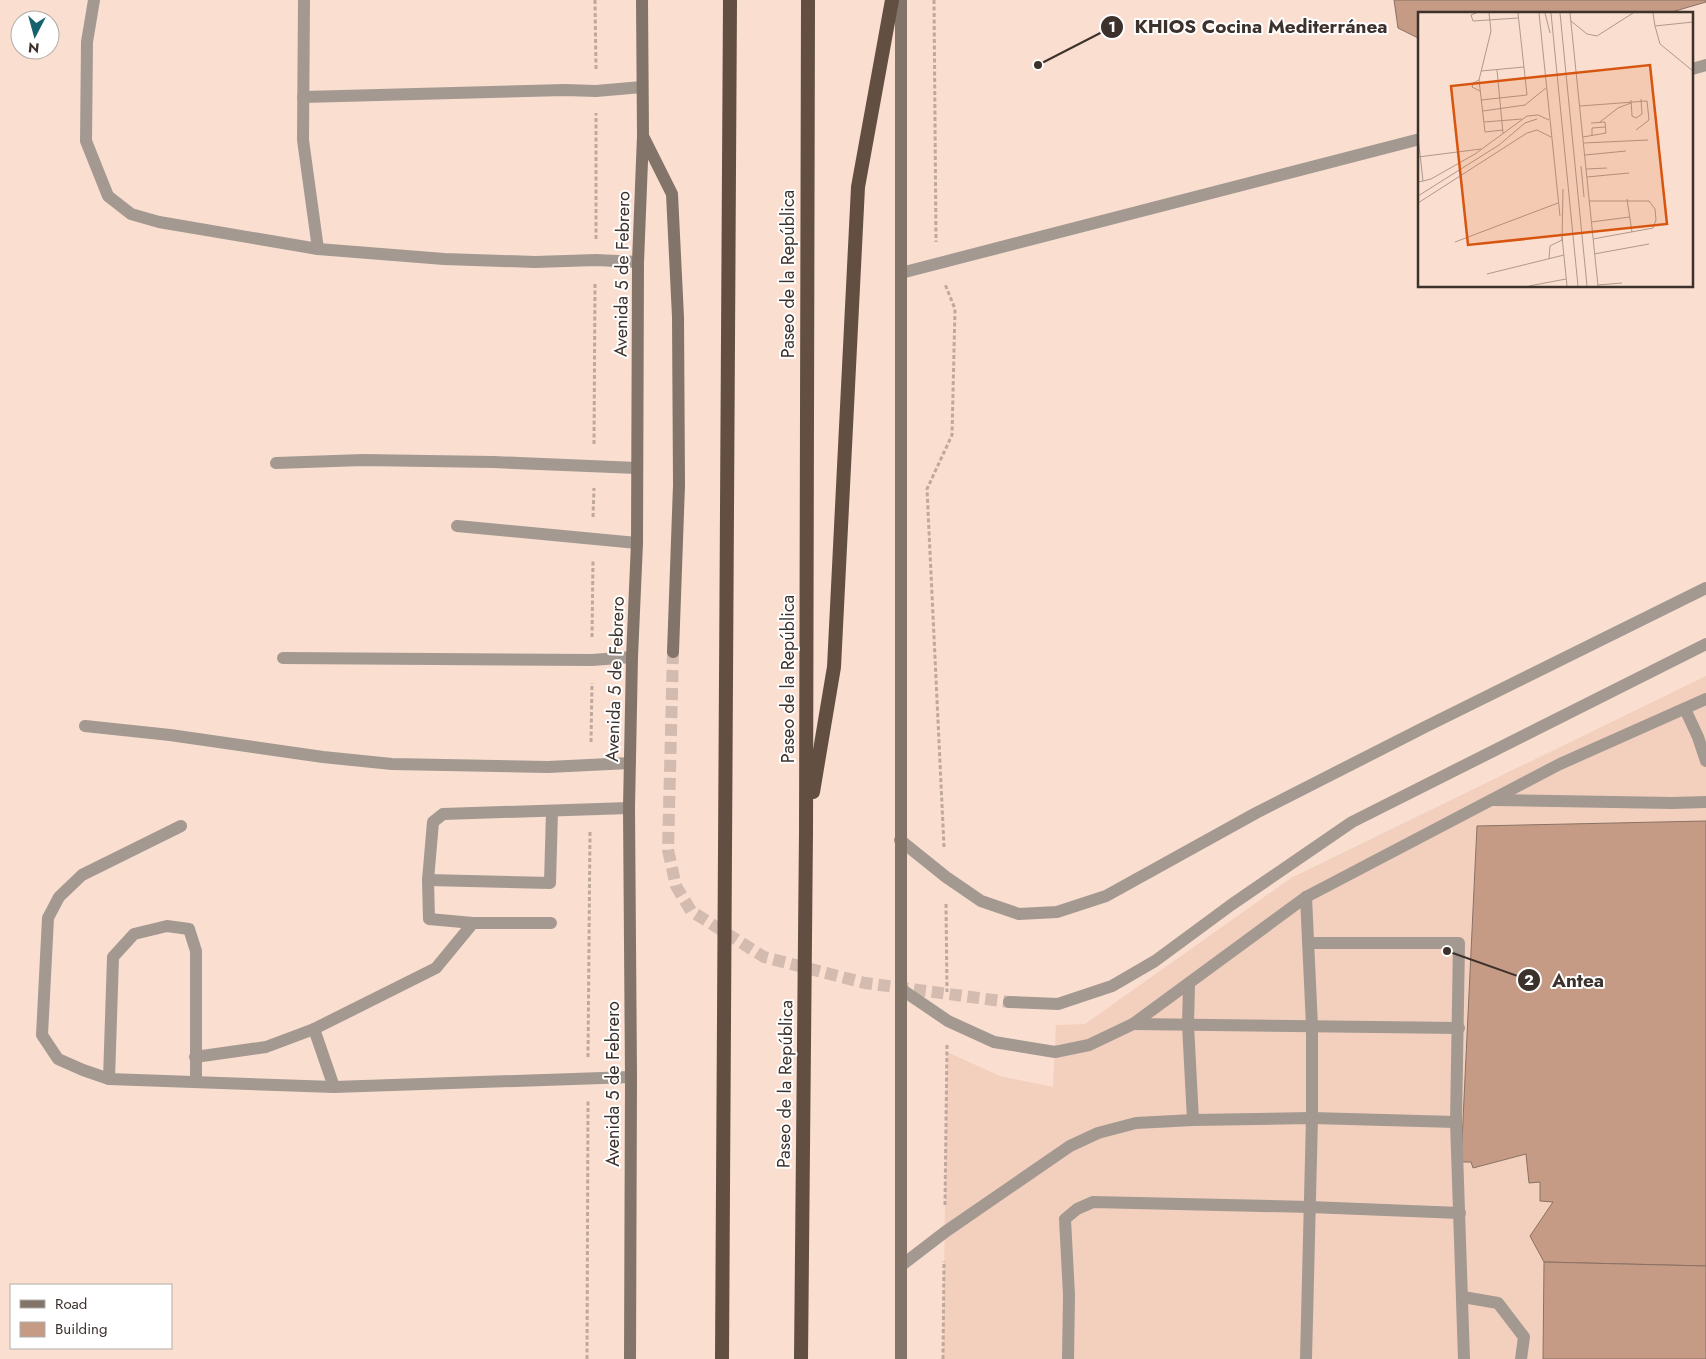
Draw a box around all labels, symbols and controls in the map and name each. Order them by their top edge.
north arrow [10,10,60,60]
callout: KHIOS Cocina Mediterránea [1099,10,1398,44]
inset map [1418,12,1694,288]
text: KHIOS Cocina Mediterránea [1134,13,1388,40]
text: 1 [1108,16,1116,38]
text: N [27,37,40,58]
street label: Paseo de la República [775,190,801,358]
street label: Avenida 5 de Febrero [608,191,636,357]
street label: Paseo de la República [775,595,801,763]
street label: Avenida 5 de Febrero [599,596,631,762]
callout: Antea [1517,963,1614,997]
text: Antea [1551,967,1604,994]
text: 2 [1524,969,1534,991]
street label: Paseo de la República [771,1000,799,1168]
street label: Avenida 5 de Febrero [600,1001,626,1167]
legend [10,1284,172,1349]
text: Road [55,1293,87,1315]
text: Building [55,1318,107,1340]

